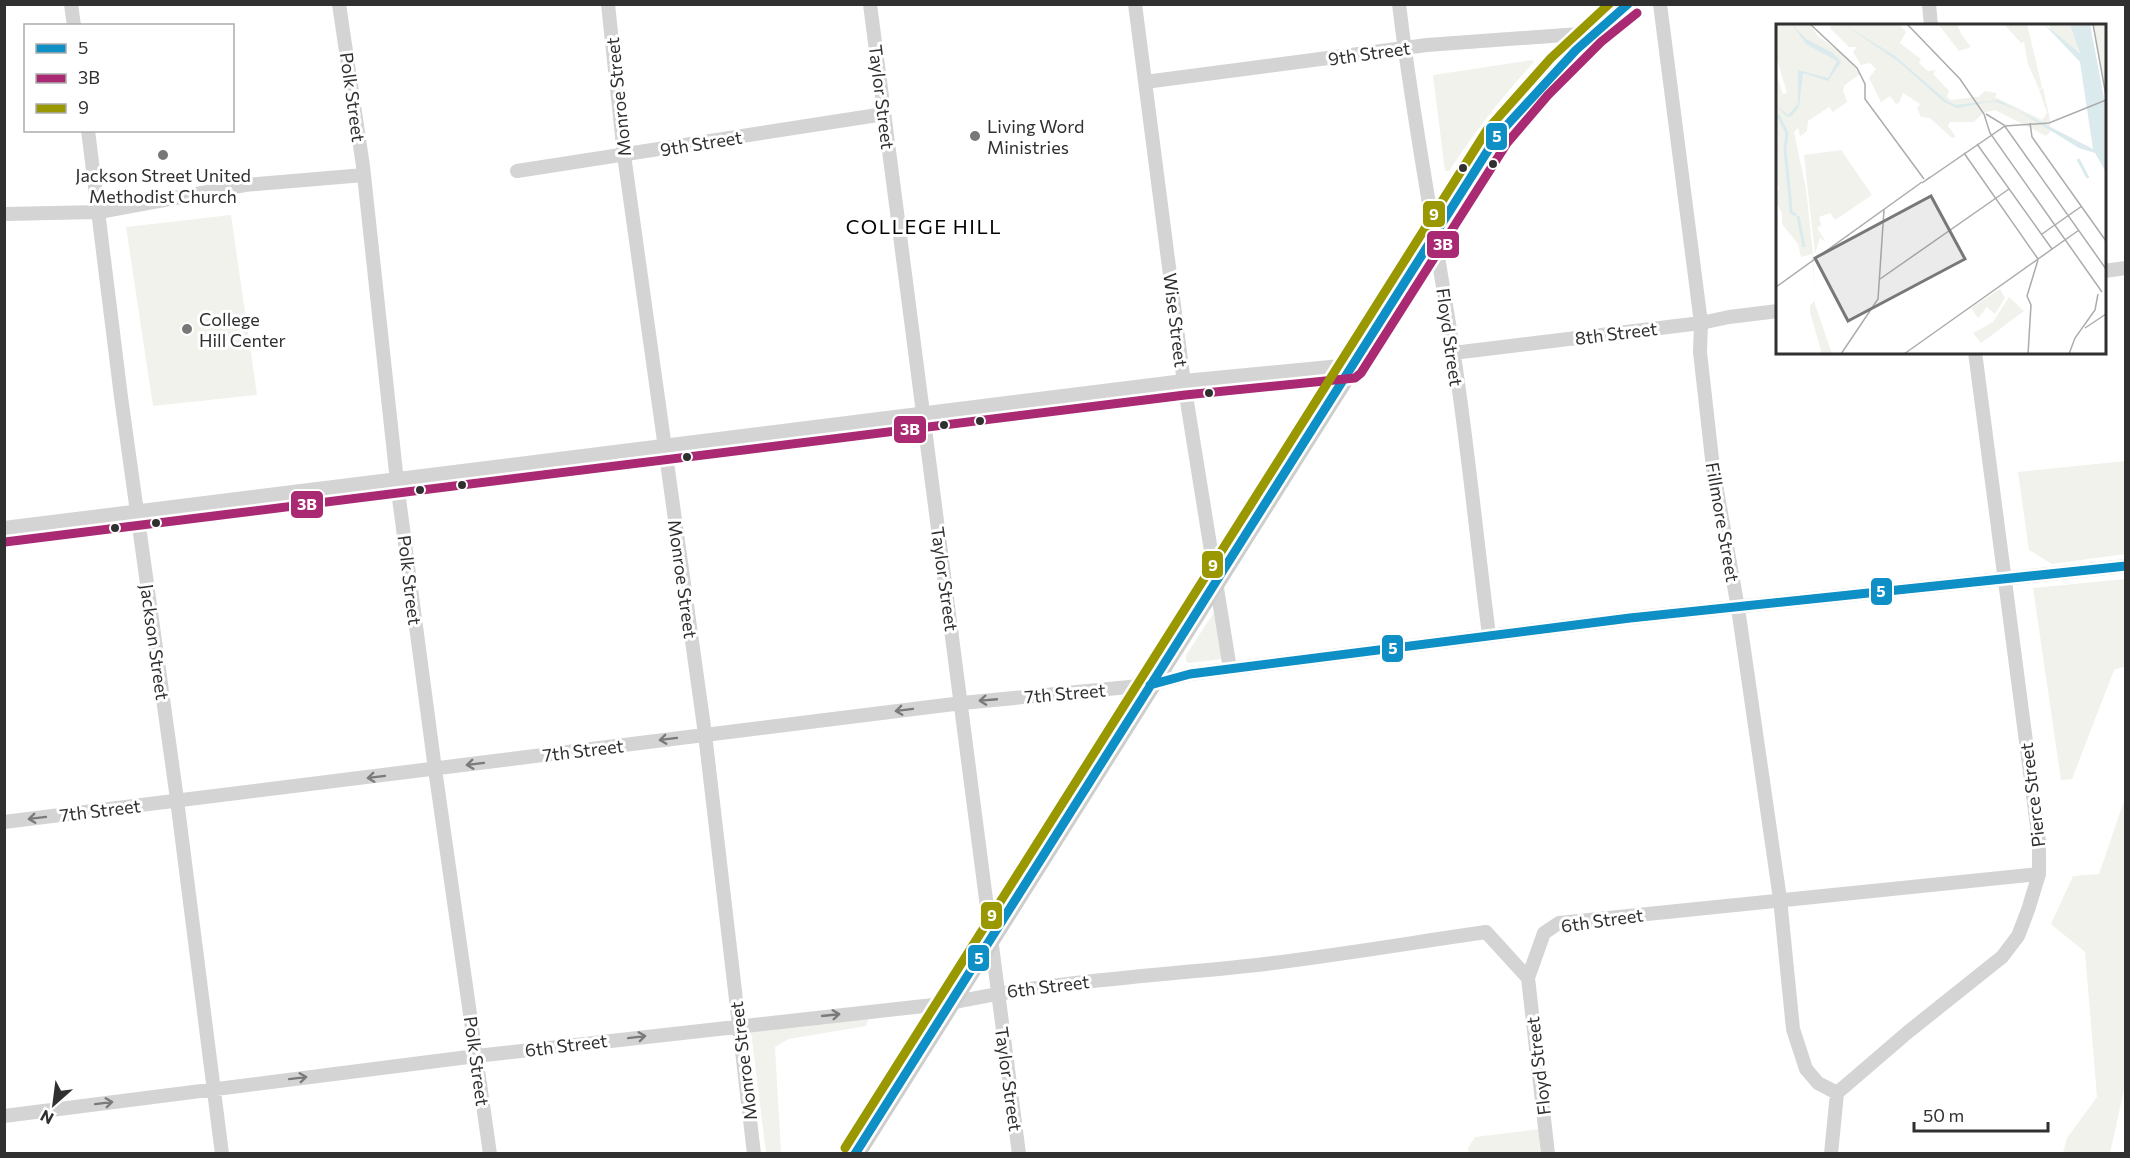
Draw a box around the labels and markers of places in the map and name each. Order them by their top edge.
place label: Living Word Ministries [987,115,1084,158]
marker: Living Word Ministries [968,129,982,143]
marker: Jackson Street United Methodist Church [156,148,170,162]
unlabelled marker [1487,158,1499,170]
unlabelled marker [1457,162,1469,174]
place label: Jackson Street United Methodist Church [75,164,251,207]
place label: College Hill Center [199,308,286,351]
marker: College Hill Center [180,322,194,336]
unlabelled marker [1203,387,1215,399]
unlabelled marker [974,415,986,427]
unlabelled marker [938,419,950,431]
unlabelled marker [681,451,693,463]
unlabelled marker [456,479,468,491]
unlabelled marker [414,484,426,496]
unlabelled marker [150,517,162,529]
unlabelled marker [109,522,121,534]

